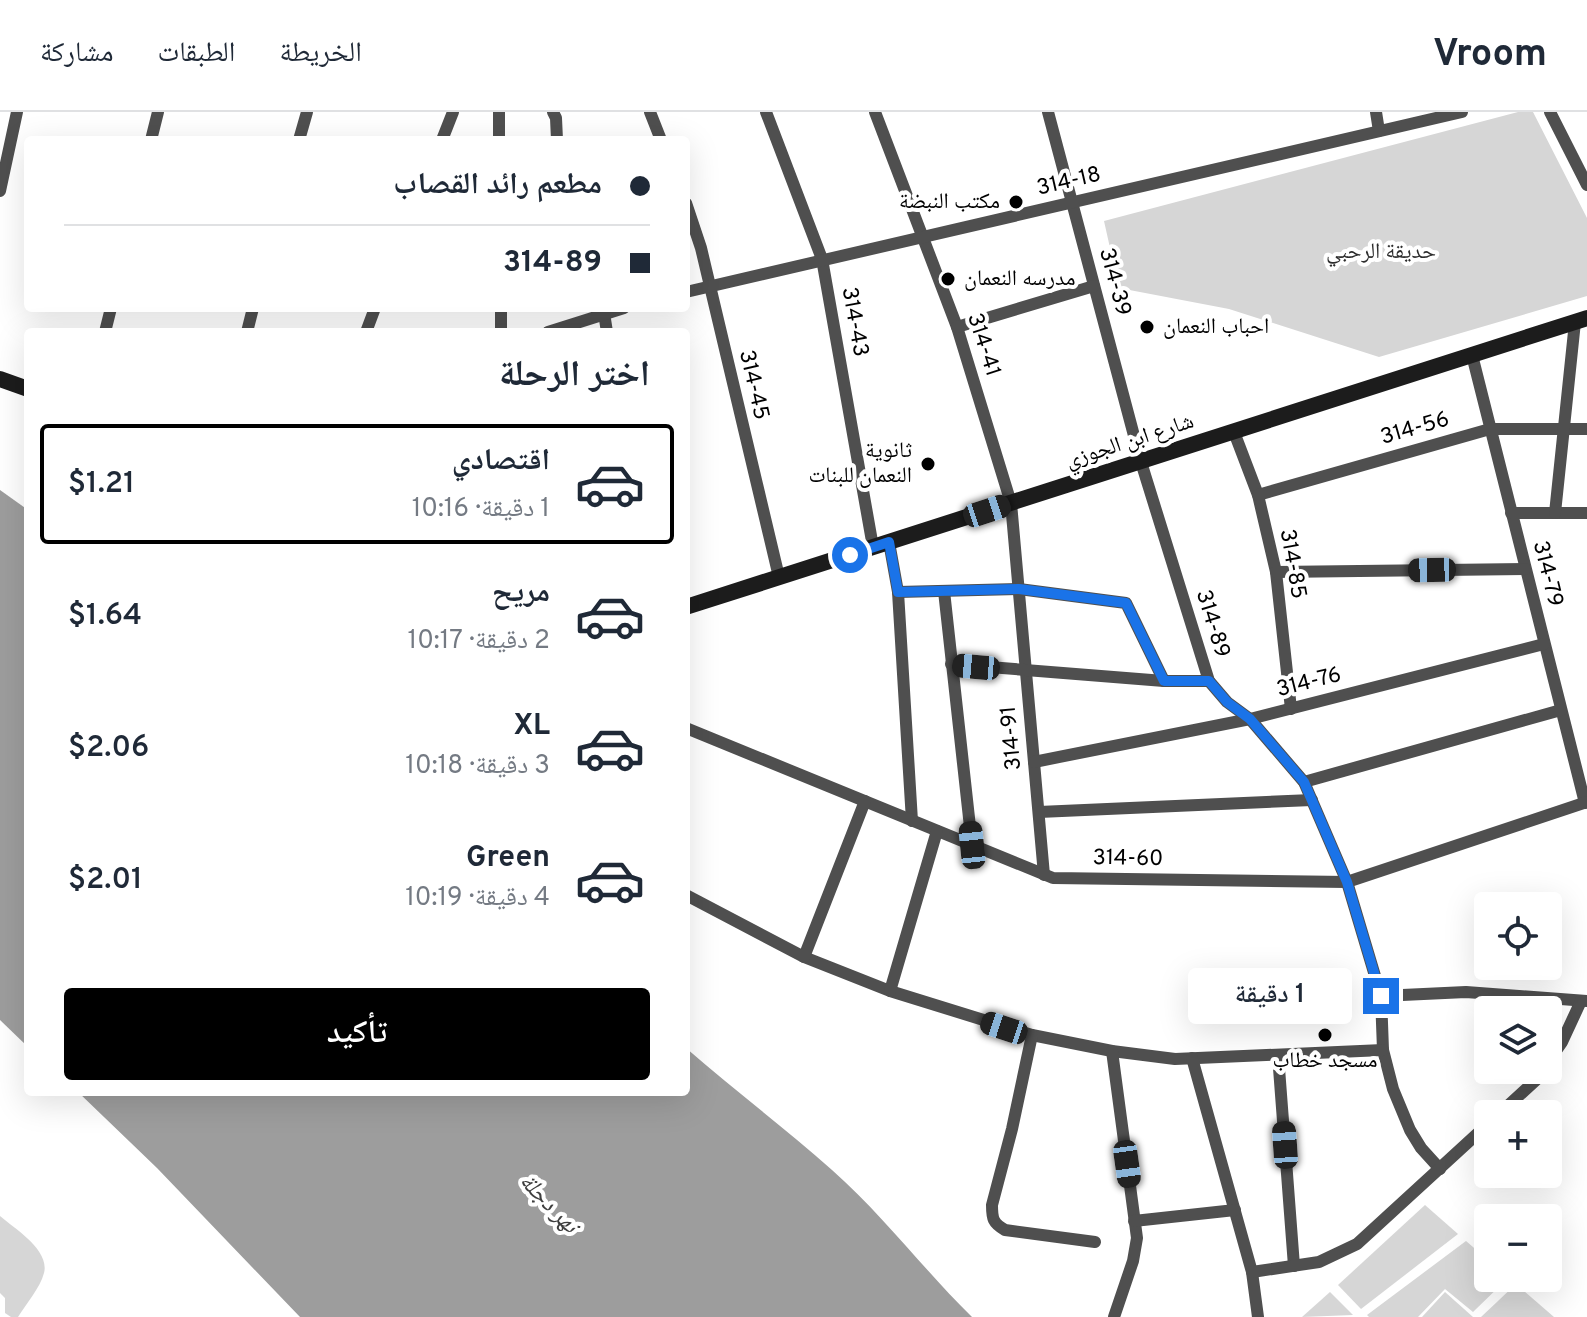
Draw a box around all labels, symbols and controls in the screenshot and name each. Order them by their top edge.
text: Vroom [1433,31,1547,80]
text: مشاركة [40,36,114,72]
text: الطبقات [158,36,235,72]
text: الخريطة [279,36,362,72]
street label: 314-18 [1034,162,1104,202]
text: مطعم رائد القصاب [393,167,602,204]
place label: مكتب النبضة [899,189,1000,216]
marker: مكتب النبضة [1007,193,1025,211]
park label: حديقة الرحبي [1326,239,1436,267]
text: 314-89 [503,245,602,282]
street label: 314-39 [1092,245,1136,319]
place label: مدرسه النعمان [964,266,1076,293]
marker: مدرسه النعمان [939,270,957,288]
street label: 314-43 [835,285,873,359]
street label: 314-41 [960,310,1006,380]
place label: احباب النعمان [1163,314,1269,341]
marker: احباب النعمان [1138,318,1156,336]
street label: 314-45 [732,348,774,422]
text: اختر الرحلة [499,353,650,399]
street label: 314-56 [1378,406,1452,452]
street label: شارع ابن الجوزي [1062,409,1198,477]
place label: ثانوية النعمان للبنات [808,438,912,490]
text: اقتصادي [452,443,550,480]
icon: car [574,448,646,520]
marker: ثانوية النعمان للبنات [919,455,937,473]
text: $1.21 [68,466,135,503]
car [960,492,1014,530]
text: 1 دقيقة · 10:16 [412,493,550,526]
street label: 314-85 [1273,527,1311,601]
route start [832,537,868,573]
street label: 314-79 [1526,538,1568,610]
car [1408,558,1456,582]
text: مريح [492,575,550,612]
icon: car [574,580,646,652]
street label: 314-89 [1189,587,1235,661]
text: $1.64 [68,598,142,635]
text: 2 دقيقة · 10:17 [407,625,550,658]
car [951,653,1001,681]
street label: 314-76 [1274,662,1344,704]
street label: 314-91 [996,705,1028,771]
text: XL [513,708,550,745]
icon: car [574,712,646,784]
text: $2.06 [68,730,149,767]
text: 3 دقيقة · 10:18 [405,750,550,783]
car [958,820,986,870]
text: Green [466,840,550,877]
icon: car [574,844,646,916]
street label: 314-60 [1092,845,1164,873]
text: $2.01 [68,862,143,899]
text: 4 دقيقة · 10:19 [405,882,550,915]
map controls [1474,892,1562,1292]
button: locate [1474,892,1562,980]
callout: 1 دقيقة [1189,968,1353,1024]
route end [1363,978,1399,1014]
text: 1 دقيقة [1235,979,1305,1012]
button: تأكيد [64,988,650,1080]
button: layers [1474,996,1562,1084]
car [977,1009,1031,1047]
marker: مسجد خطاب [1316,1026,1334,1044]
place label: مسجد خطاب [1272,1048,1378,1075]
button: + [1474,1100,1562,1188]
car [1271,1120,1299,1170]
car [1112,1139,1142,1189]
water label: نهر دجلة [512,1167,587,1243]
button: − [1474,1204,1562,1292]

